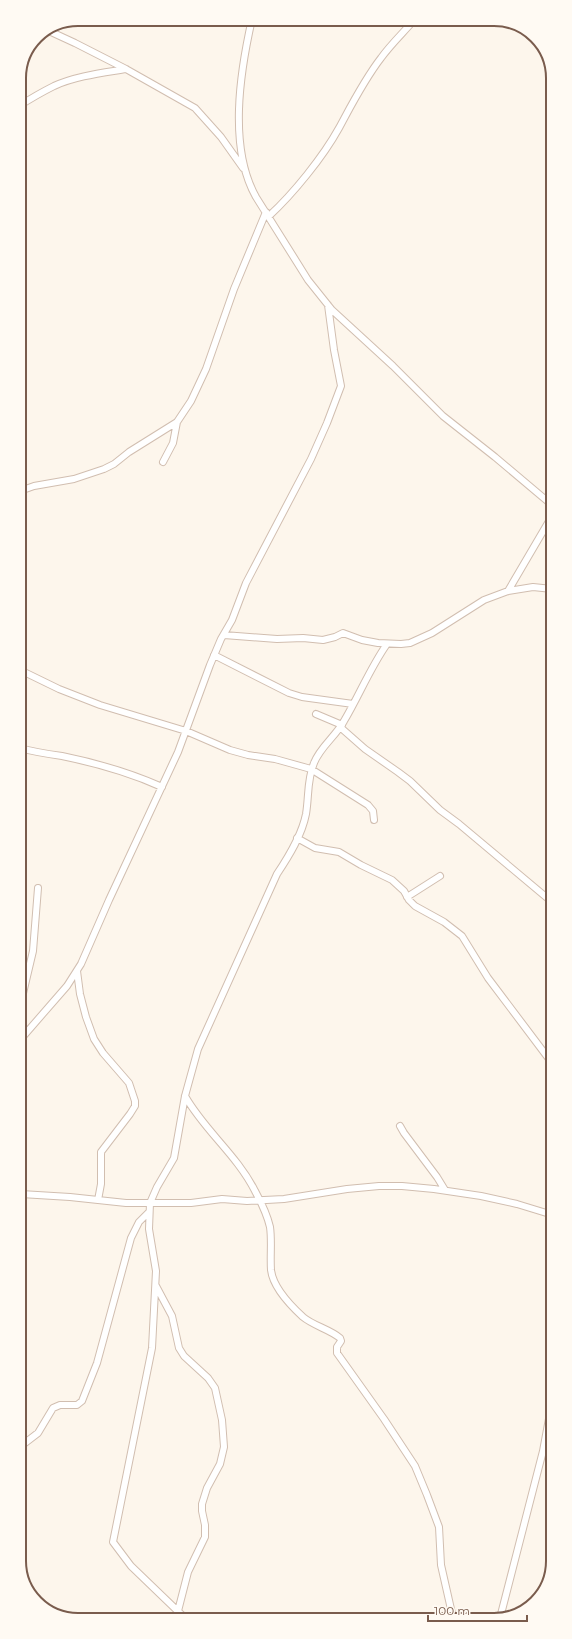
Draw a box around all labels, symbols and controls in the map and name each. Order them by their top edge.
scale bar [428,1597,527,1623]
text: 100 m [434,1603,470,1618]

